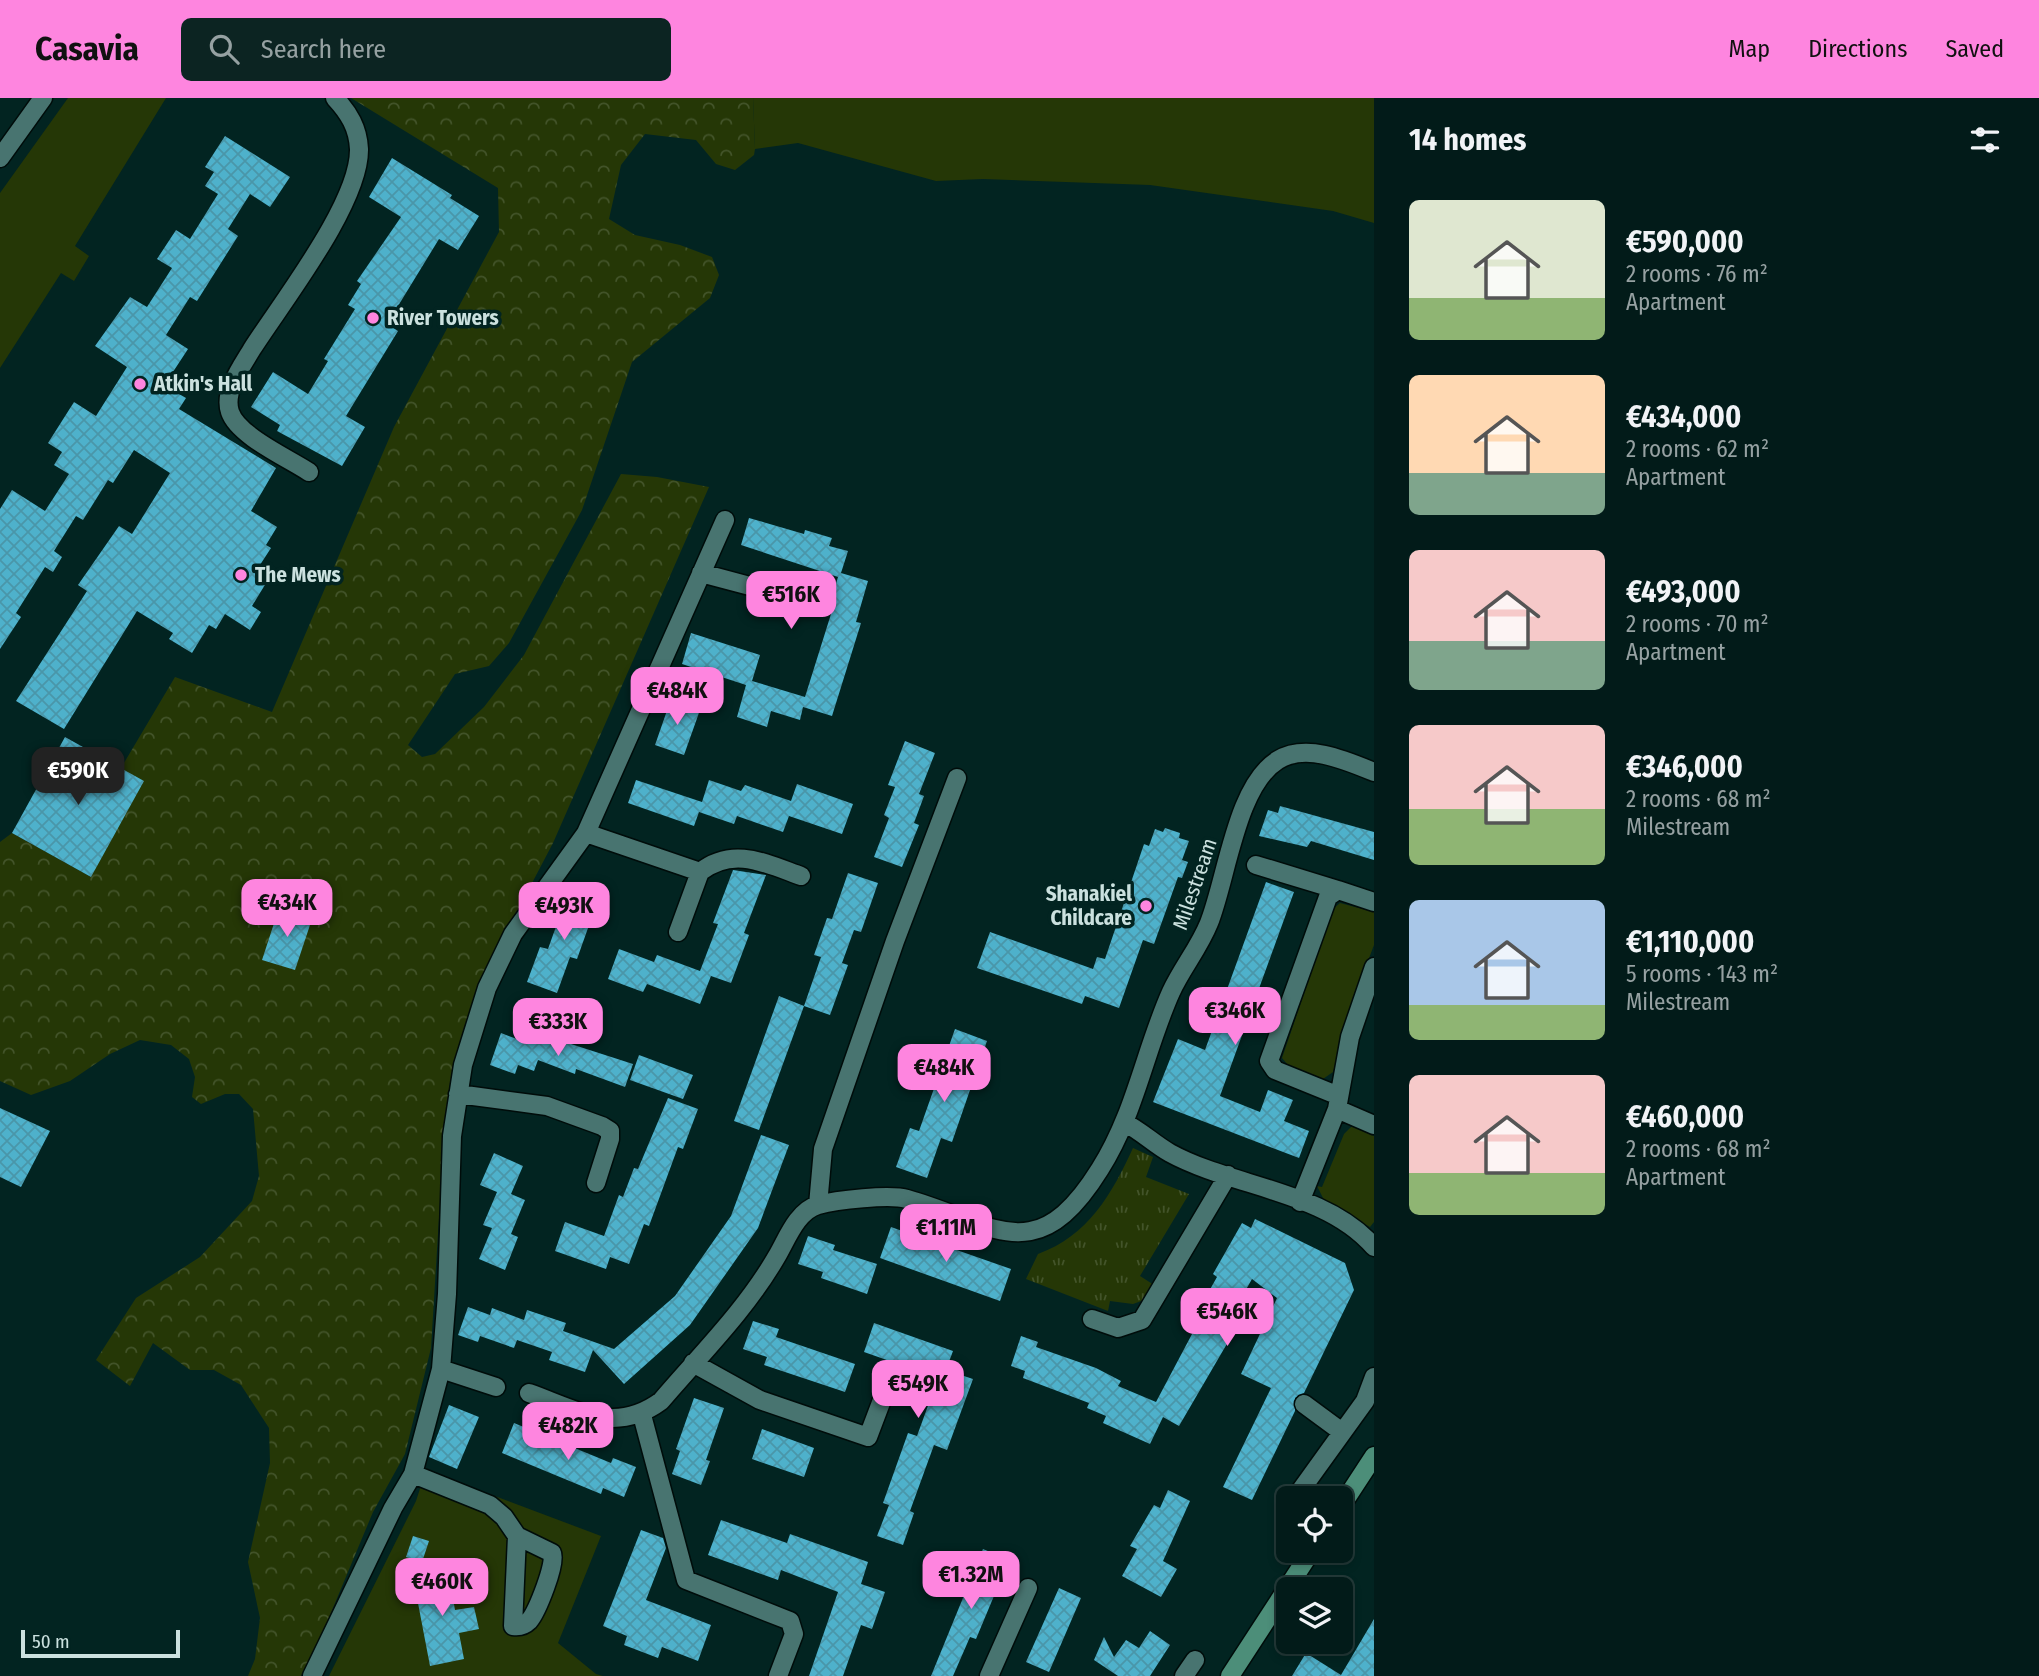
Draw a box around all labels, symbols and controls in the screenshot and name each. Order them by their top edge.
search box [181,18,671,81]
text: Casavia [35,29,139,69]
icon: search [205,30,243,68]
text: Search here [261,34,386,65]
text: Map [1729,35,1770,63]
text: Directions [1808,35,1907,63]
text: Saved [1945,35,2004,63]
icon: filters [1966,121,2004,159]
text: 14 homes [1409,122,1526,158]
text: €590,000 [1626,224,1744,260]
icon: home [1465,228,1549,312]
text: 2 rooms · 76 m² [1626,260,1768,288]
text: Apartment [1626,288,1726,316]
place label: River Towers [387,305,499,331]
marker: River Towers [365,310,381,326]
place label: Atkin's Hall [153,371,252,397]
marker: Atkin's Hall [132,376,148,392]
text: €434,000 [1626,399,1741,435]
icon: home [1465,403,1549,487]
text: 2 rooms · 62 m² [1626,435,1769,463]
text: Apartment [1626,463,1726,491]
place label: The Mews [255,562,341,588]
marker: The Mews [233,567,249,583]
pin: €516K [742,572,840,631]
text: €493,000 [1626,574,1741,610]
icon: home [1465,578,1549,662]
text: €516K [762,580,820,608]
text: 2 rooms · 70 m² [1626,610,1769,638]
text: Apartment [1626,638,1726,666]
pin: €484K [628,668,726,727]
text: €484K [647,676,707,704]
pin: €590K [29,748,127,807]
text: €346,000 [1626,749,1743,785]
icon: home [1465,753,1549,837]
text: €590K [47,756,109,784]
text: 2 rooms · 68 m² [1626,785,1771,813]
text: Milestream [1626,813,1730,841]
street label: Milestream [1167,835,1223,933]
pin: €434K [238,880,336,939]
place label: Shanakiel Childcare [1046,881,1132,931]
pin: €493K [515,882,613,942]
text: €434K [257,888,317,916]
text: €493K [535,891,593,919]
marker: Shanakiel Childcare [1138,898,1154,914]
text: €1,110,000 [1626,924,1754,960]
icon: home [1465,928,1549,1012]
text: 5 rooms · 143 m² [1626,960,1778,988]
pin: €346K [1186,988,1284,1047]
text: Milestream [1626,988,1730,1016]
text: €346K [1205,996,1265,1024]
pin: €333K [509,998,607,1058]
text: €333K [529,1007,587,1035]
pin: €484K [895,1044,993,1104]
text: €484K [914,1053,974,1081]
text: €460,000 [1626,1099,1744,1135]
icon: home [1465,1103,1549,1187]
text: 2 rooms · 68 m² [1626,1135,1771,1163]
text: Apartment [1626,1163,1726,1191]
pin: €1.11M [889,1204,1003,1264]
text: €1.11M [916,1213,976,1241]
pin: €546K [1178,1288,1276,1348]
text: €546K [1197,1297,1257,1325]
pin: €549K [869,1360,967,1420]
text: €549K [888,1369,948,1397]
pin: €482K [519,1402,617,1462]
text: €482K [538,1411,598,1439]
map controls [1276,1486,1353,1654]
button: locate [1276,1486,1353,1563]
pin: €1.32M [914,1552,1028,1611]
pin: €460K [393,1558,491,1618]
text: €1.32M [939,1560,1003,1588]
text: €460K [411,1567,473,1595]
button: layers [1276,1577,1353,1654]
scale bar [21,1627,180,1659]
text: 50 m [32,1630,70,1653]

